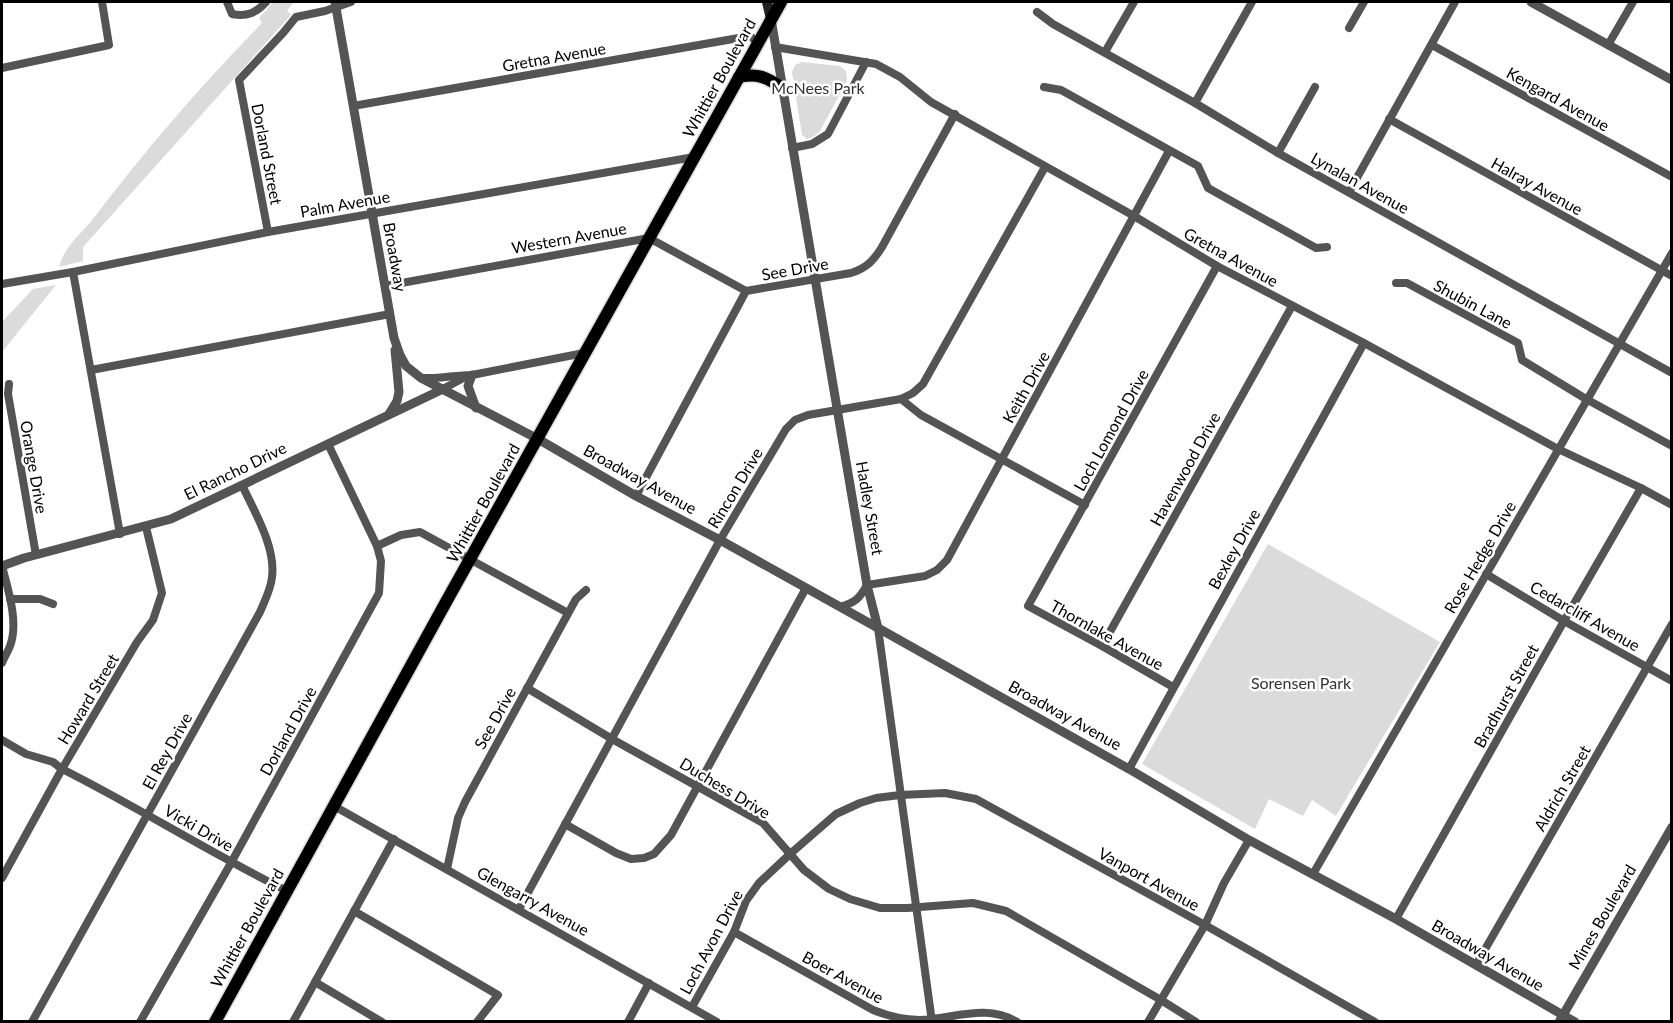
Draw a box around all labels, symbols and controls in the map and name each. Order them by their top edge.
street label: Whittier Boulevard [678,15,759,141]
street label: Gretna Avenue [501,38,607,75]
street label: Kengard Avenue [1504,62,1613,135]
park label: McNees Park [771,78,866,97]
street label: Dorland Street [248,102,287,206]
street label: Lynalan Avenue [1308,148,1413,217]
street label: Halray Avenue [1488,153,1586,218]
street label: Palm Avenue [299,186,391,221]
street label: Western Avenue [510,218,628,257]
street label: Broadway [380,221,411,294]
street label: Gretna Avenue [1181,223,1282,290]
street label: See Drive [760,253,830,284]
street label: Shubin Lane [1431,275,1516,332]
street label: Keith Drive [998,348,1053,426]
street label: Loch Lomond Drive [1069,365,1152,494]
street label: Havenwood Drive [1145,409,1224,529]
street label: Orange Drive [17,419,52,515]
street label: El Rancho Drive [180,438,289,504]
street label: Whittier Boulevard [442,440,523,566]
street label: Broadway Avenue [580,440,700,517]
street label: Rincon Drive [703,444,766,531]
street label: Hadley Street [853,459,888,557]
street label: Rose Hedge Drive [1440,497,1519,616]
street label: Bexley Drive [1204,505,1263,592]
street label: Cedarcliff Avenue [1527,576,1643,655]
street label: Thornlake Avenue [1047,596,1167,674]
street label: Bradhurst Street [1469,641,1542,751]
street label: Howard Street [53,650,122,747]
park label: Sorensen Park [1251,673,1352,692]
street label: Broadway Avenue [1005,676,1125,753]
street label: Dorland Drive [255,683,320,779]
street label: See Drive [470,684,519,752]
street label: El Rey Drive [138,709,195,792]
street label: Aldrich Street [1529,741,1594,834]
street label: Duchess Drive [677,753,774,822]
street label: Vicki Drive [161,800,237,855]
street label: Vanport Avenue [1095,843,1203,914]
street label: Mines Boulevard [1564,861,1639,972]
street label: Glengarry Avenue [474,862,593,939]
street label: Whittier Boulevard [206,865,287,991]
street label: Loch Avon Drive [675,886,746,997]
street label: Broadway Avenue [1429,915,1548,994]
street label: Boer Avenue [799,946,887,1007]

